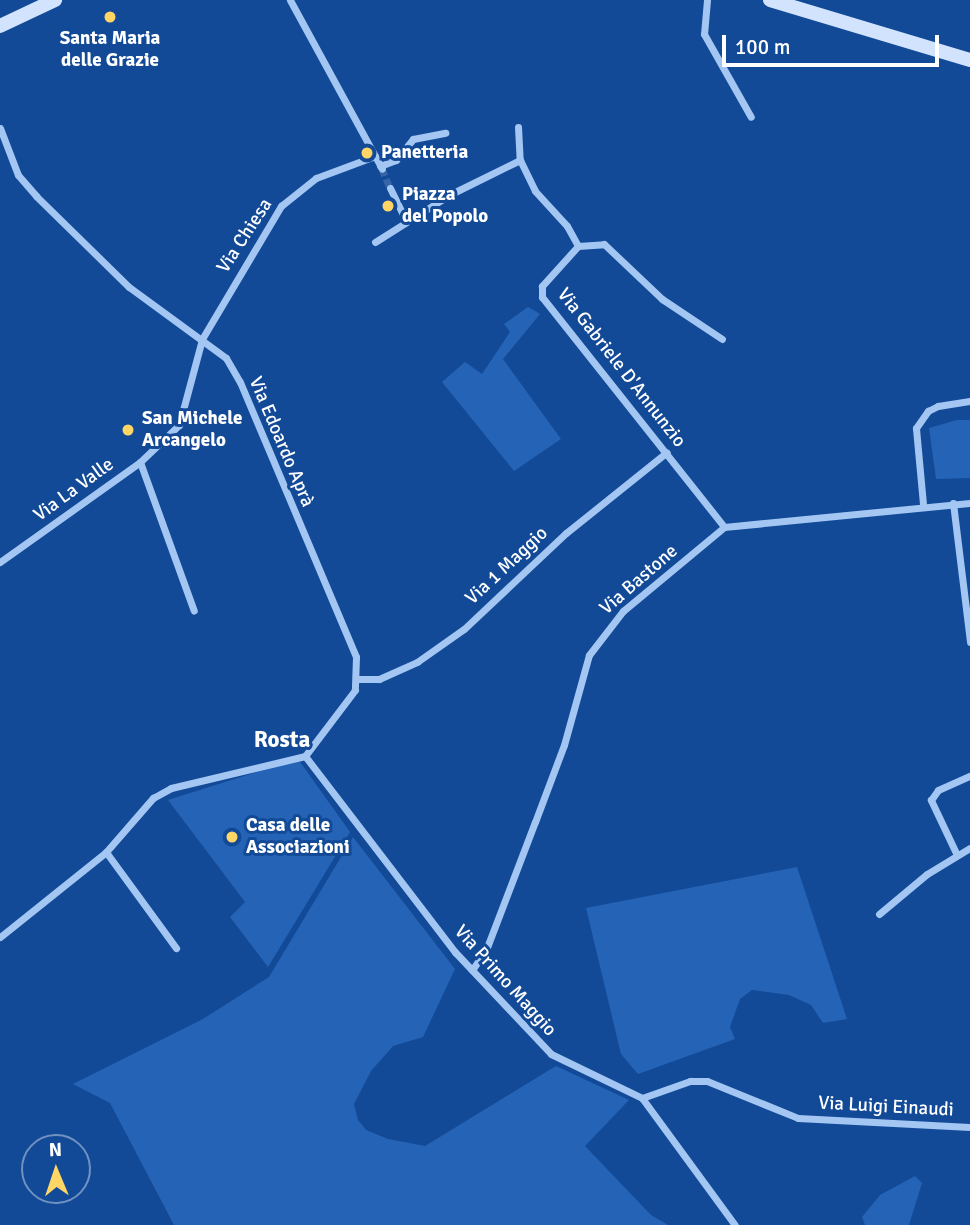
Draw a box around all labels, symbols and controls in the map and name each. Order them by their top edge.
marker: Santa Maria delle Grazie [102,9,118,25]
scale bar [725,21,942,65]
place label: Santa Maria delle Grazie [60,28,160,72]
text: 100 m [735,34,790,60]
place label: Panetteria [381,142,468,164]
marker: Panetteria [359,145,375,161]
place label: Piazza del Popolo [402,184,488,228]
street label: Via Chiesa [212,194,278,278]
marker: Piazza del Popolo [380,198,396,214]
street label: Via Gabriele D'Annunzio [552,284,690,452]
street label: Via Edoardo Aprà [243,374,319,510]
place label: San Michele Arcangelo [142,408,242,452]
marker: San Michele Arcangelo [120,422,136,438]
street label: Via La Valle [29,453,119,527]
street label: Via 1 Maggio [461,522,553,610]
street label: Via Bastone [595,540,683,620]
district label: Rosta [254,726,310,754]
place label: Casa delle Associazioni [246,815,350,859]
marker: Casa delle Associazioni [224,829,240,845]
street label: Via Primo Maggio [449,921,561,1041]
street label: Via Luigi Einaudi [818,1092,954,1122]
north arrow [21,1134,91,1204]
text: N [48,1138,62,1162]

